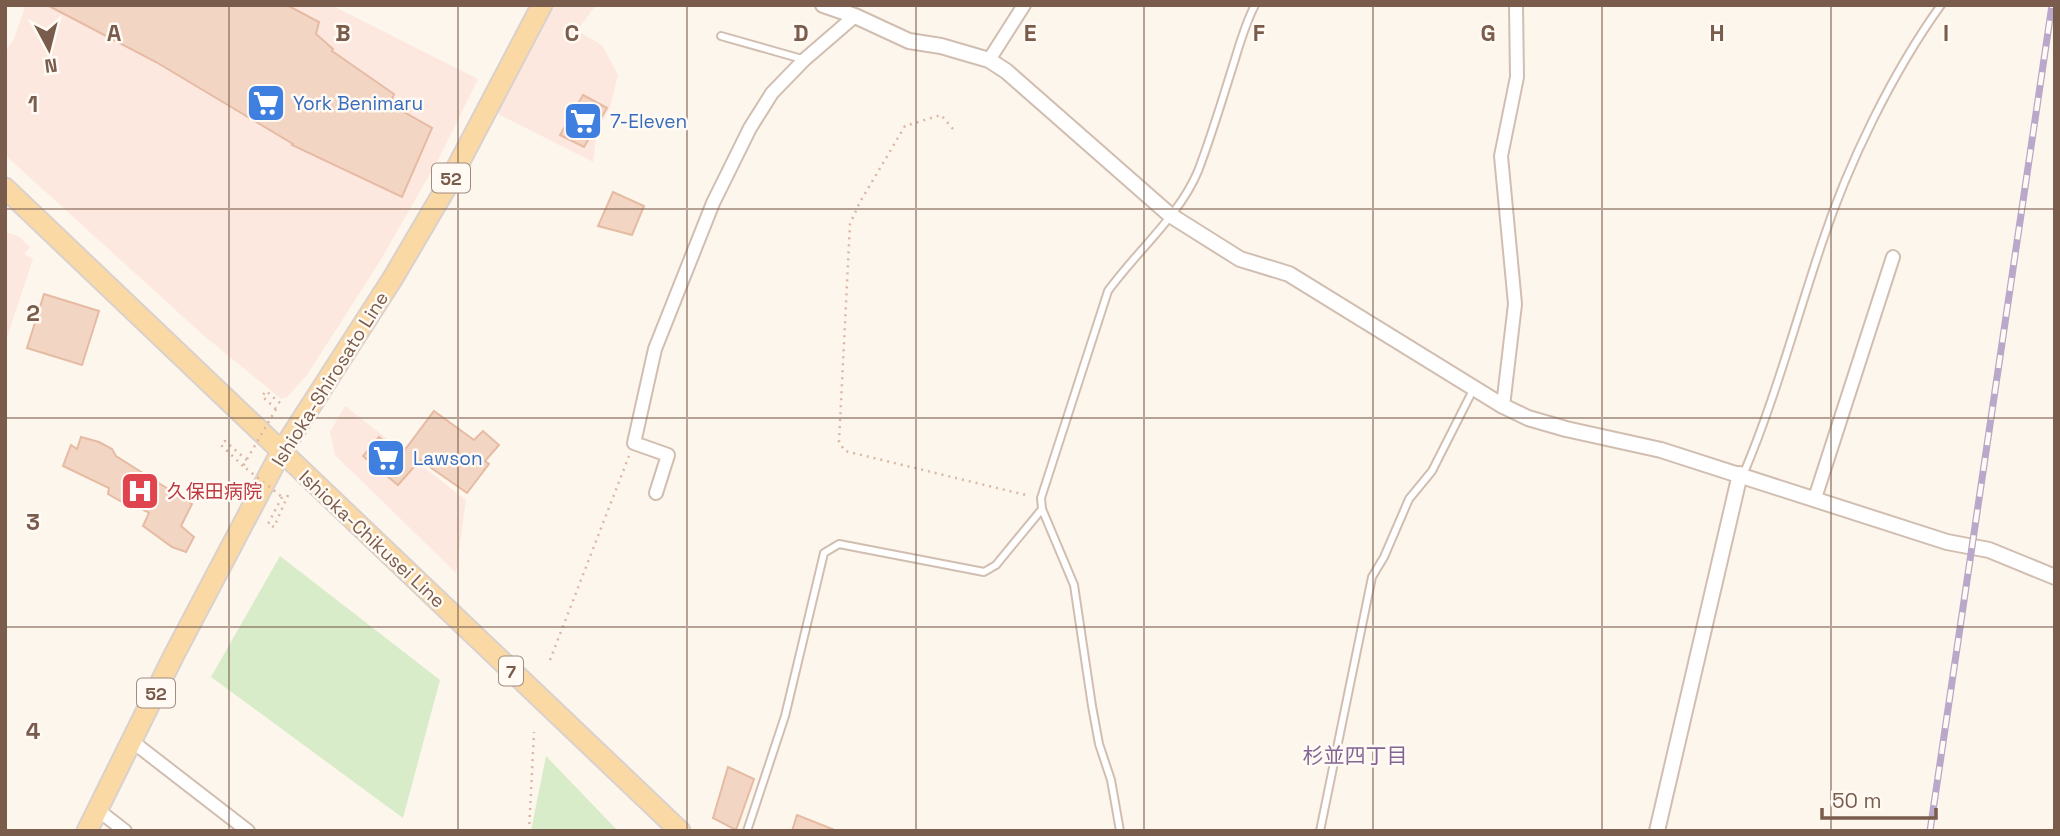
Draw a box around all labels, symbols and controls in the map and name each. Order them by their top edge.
north arrow [14,14,84,84]
text: A [107,18,122,48]
text: B [335,18,351,48]
text: C [565,18,579,48]
text: D [793,18,809,48]
text: E [1024,18,1036,48]
text: F [1253,18,1265,48]
text: G [1480,18,1496,48]
text: H [1709,18,1725,48]
text: I [1943,18,1949,48]
text: N [43,52,59,79]
supermarket icon: York Benimaru [245,82,287,124]
text: 1 [28,89,38,119]
place label: York Benimaru [293,91,423,116]
supermarket icon: 7-Eleven [562,100,604,142]
place label: 7-Eleven [610,109,687,134]
road number: 52 [432,163,470,192]
street label: Ishioka-Shirosato Line [266,287,394,471]
text: 2 [26,298,40,328]
supermarket icon: Lawson [365,437,407,479]
place label: Lawson [413,446,483,471]
street label: Ishioka-Chikusei Line [294,465,450,613]
hospital icon: 久保田病院 [119,470,161,512]
place label: 久保田病院 [167,479,262,504]
text: 3 [26,507,40,537]
road number: 7 [499,656,523,686]
road number: 52 [137,678,175,708]
text: 4 [26,716,41,746]
district label: 杉並四丁目 [1303,742,1408,769]
scale bar [1822,776,1936,820]
text: 50 m [1832,787,1882,814]

